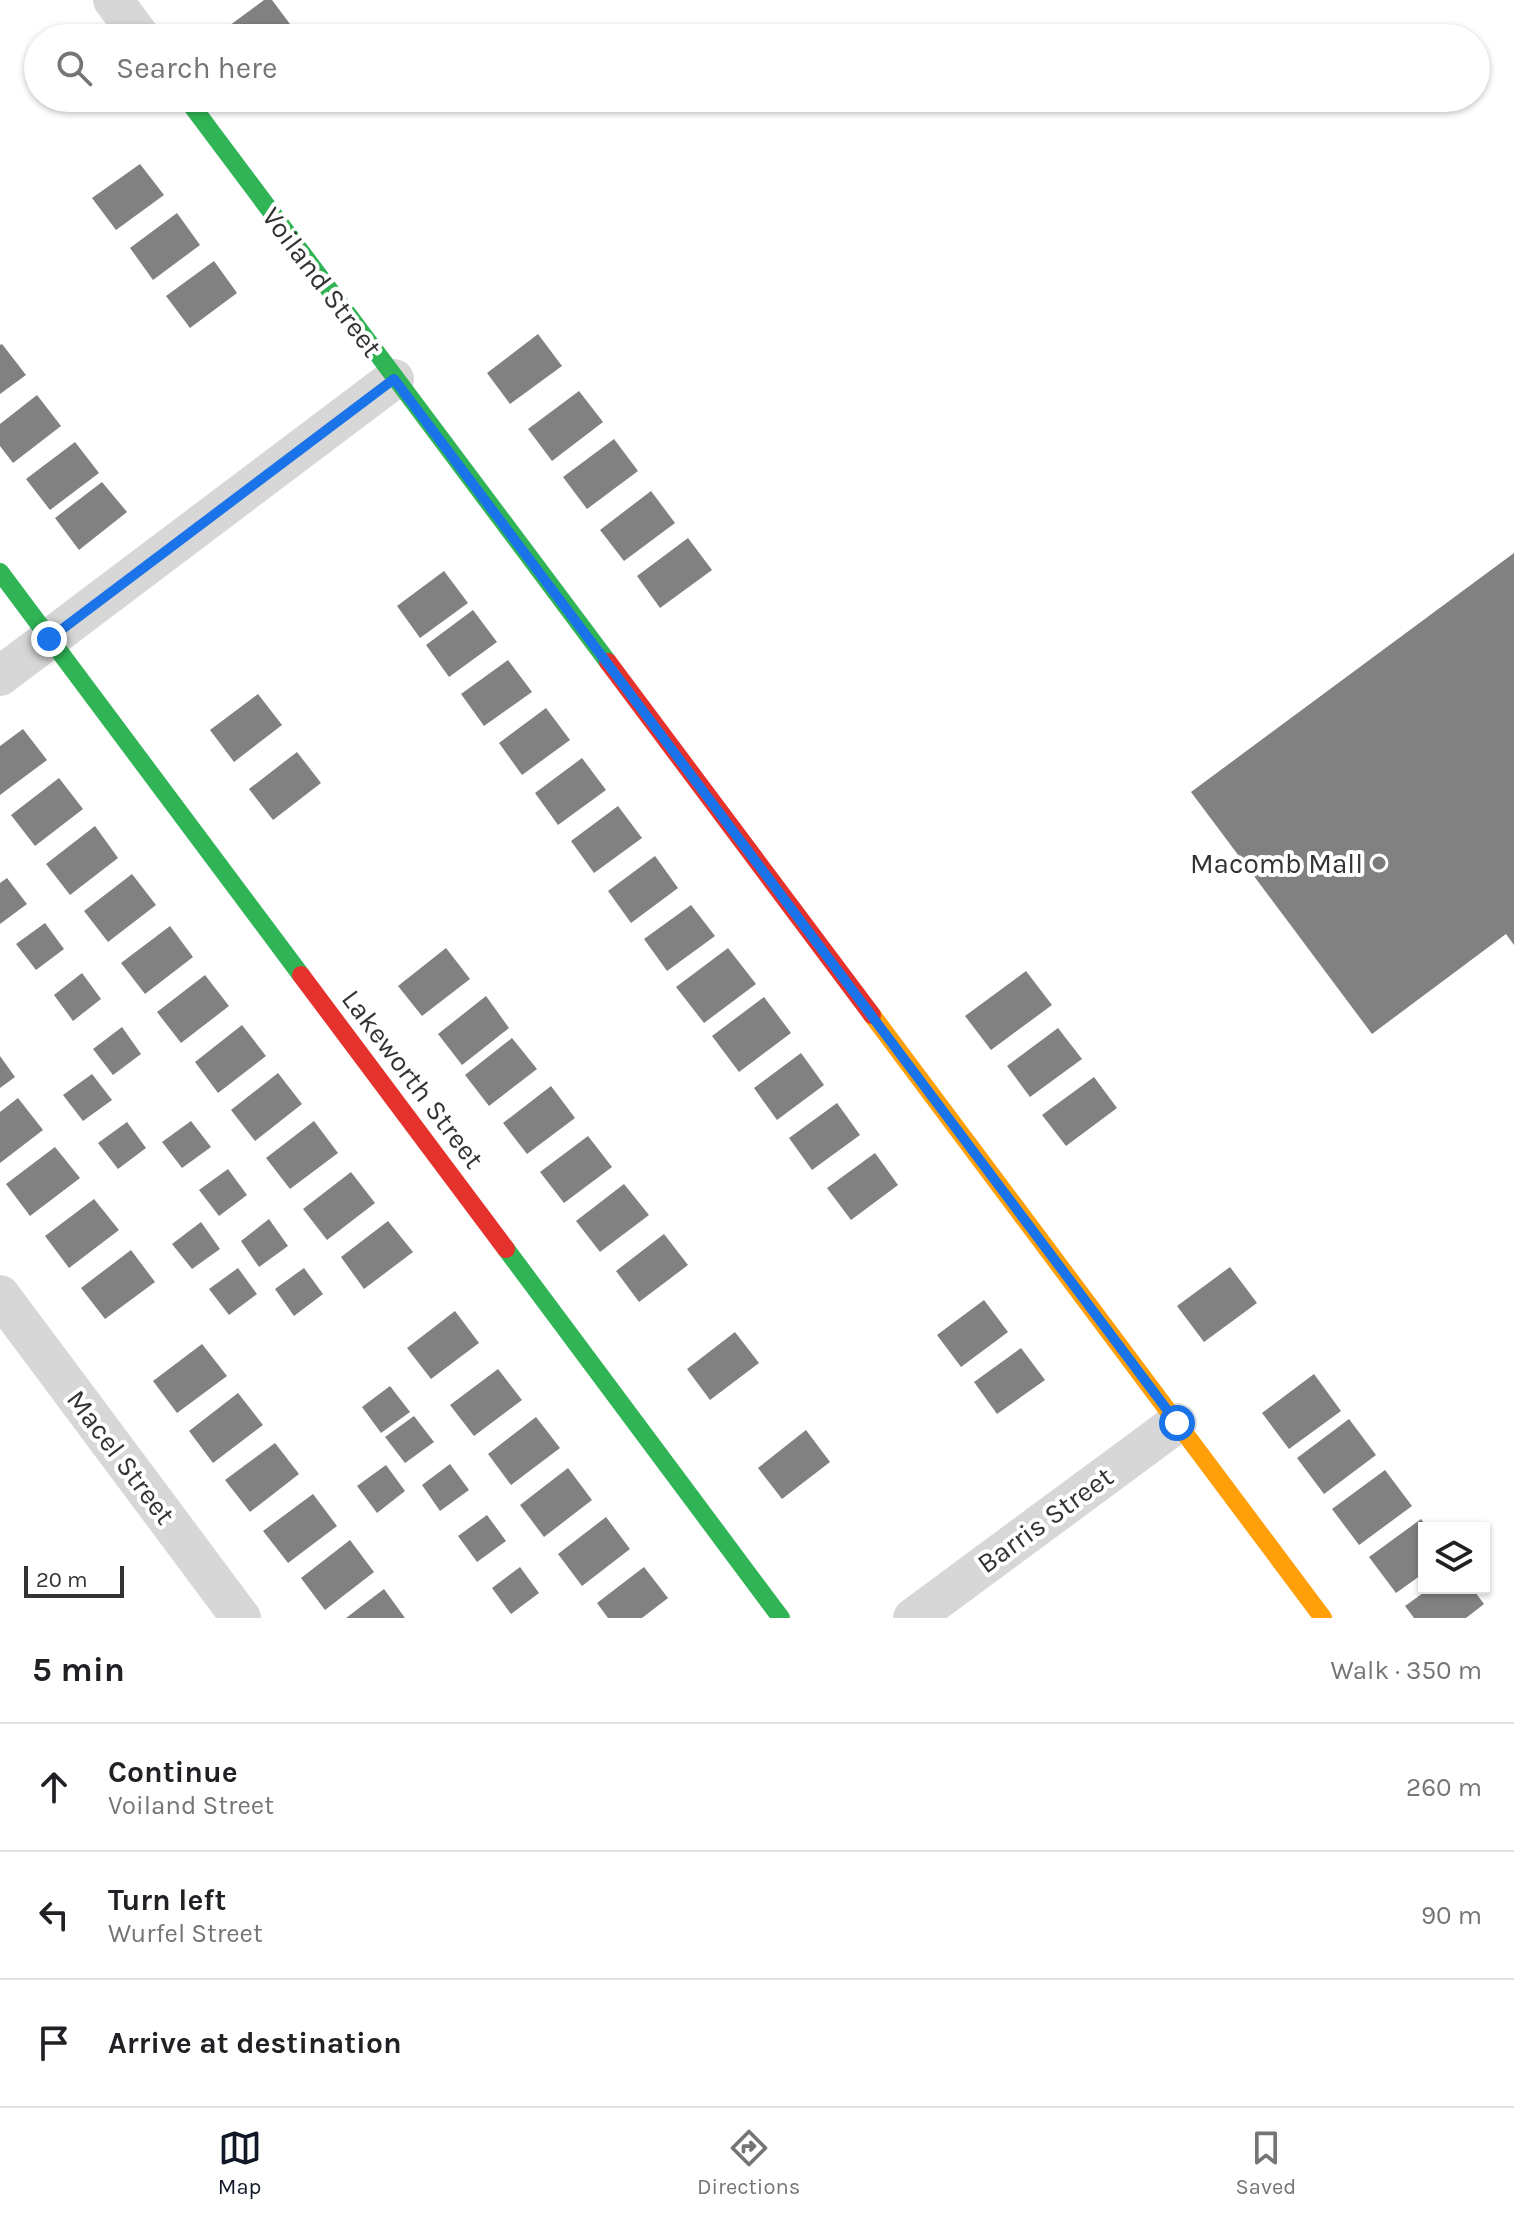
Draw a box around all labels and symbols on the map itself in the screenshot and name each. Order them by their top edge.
street label: Voiland Street [255,201,389,363]
route end [31,621,67,657]
place label: Macomb Mall [1190,847,1363,880]
marker: Macomb Mall [1370,854,1388,872]
street label: Lakeworth Street [335,983,491,1175]
street label: Macel Street [60,1383,182,1531]
route start [1159,1405,1195,1441]
street label: Barris Street [971,1460,1119,1580]
scale bar [24,1562,124,1598]

